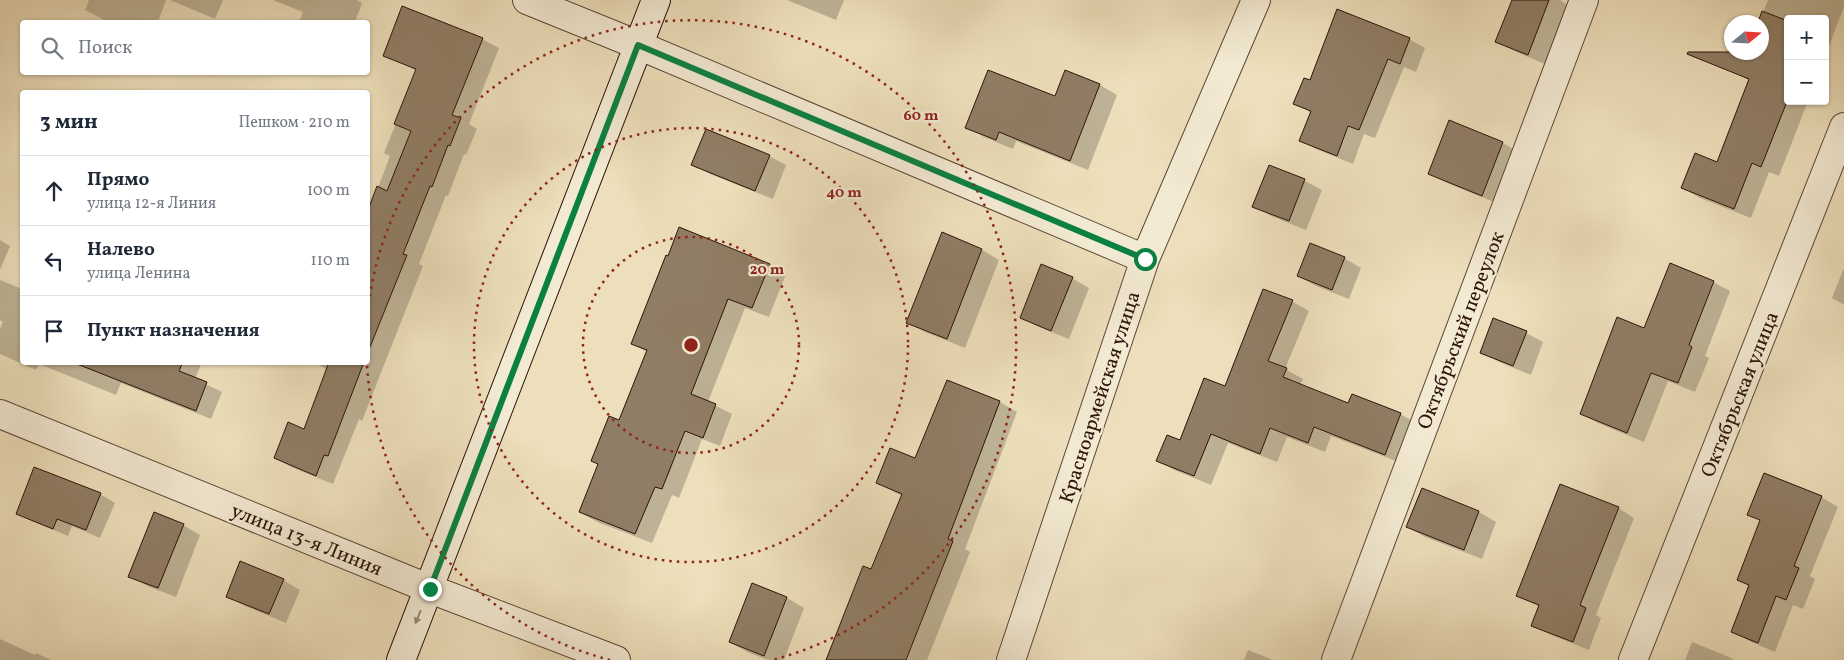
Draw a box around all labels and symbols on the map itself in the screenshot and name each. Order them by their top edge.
north arrow [1724,15,1769,60]
text: 60 m [904,106,939,127]
text: 40 m [826,183,862,204]
street label: Октябрьский переулок [1411,227,1513,434]
route start [1134,248,1157,271]
text: 20 m [750,260,785,281]
street label: Красноармейская улица [1053,288,1148,507]
street label: Октябрьская улица [1695,308,1787,482]
centre of rings [682,336,700,354]
street label: улица 13-я Линия [226,498,386,584]
route end [419,578,442,601]
one-way arrow [414,610,422,624]

